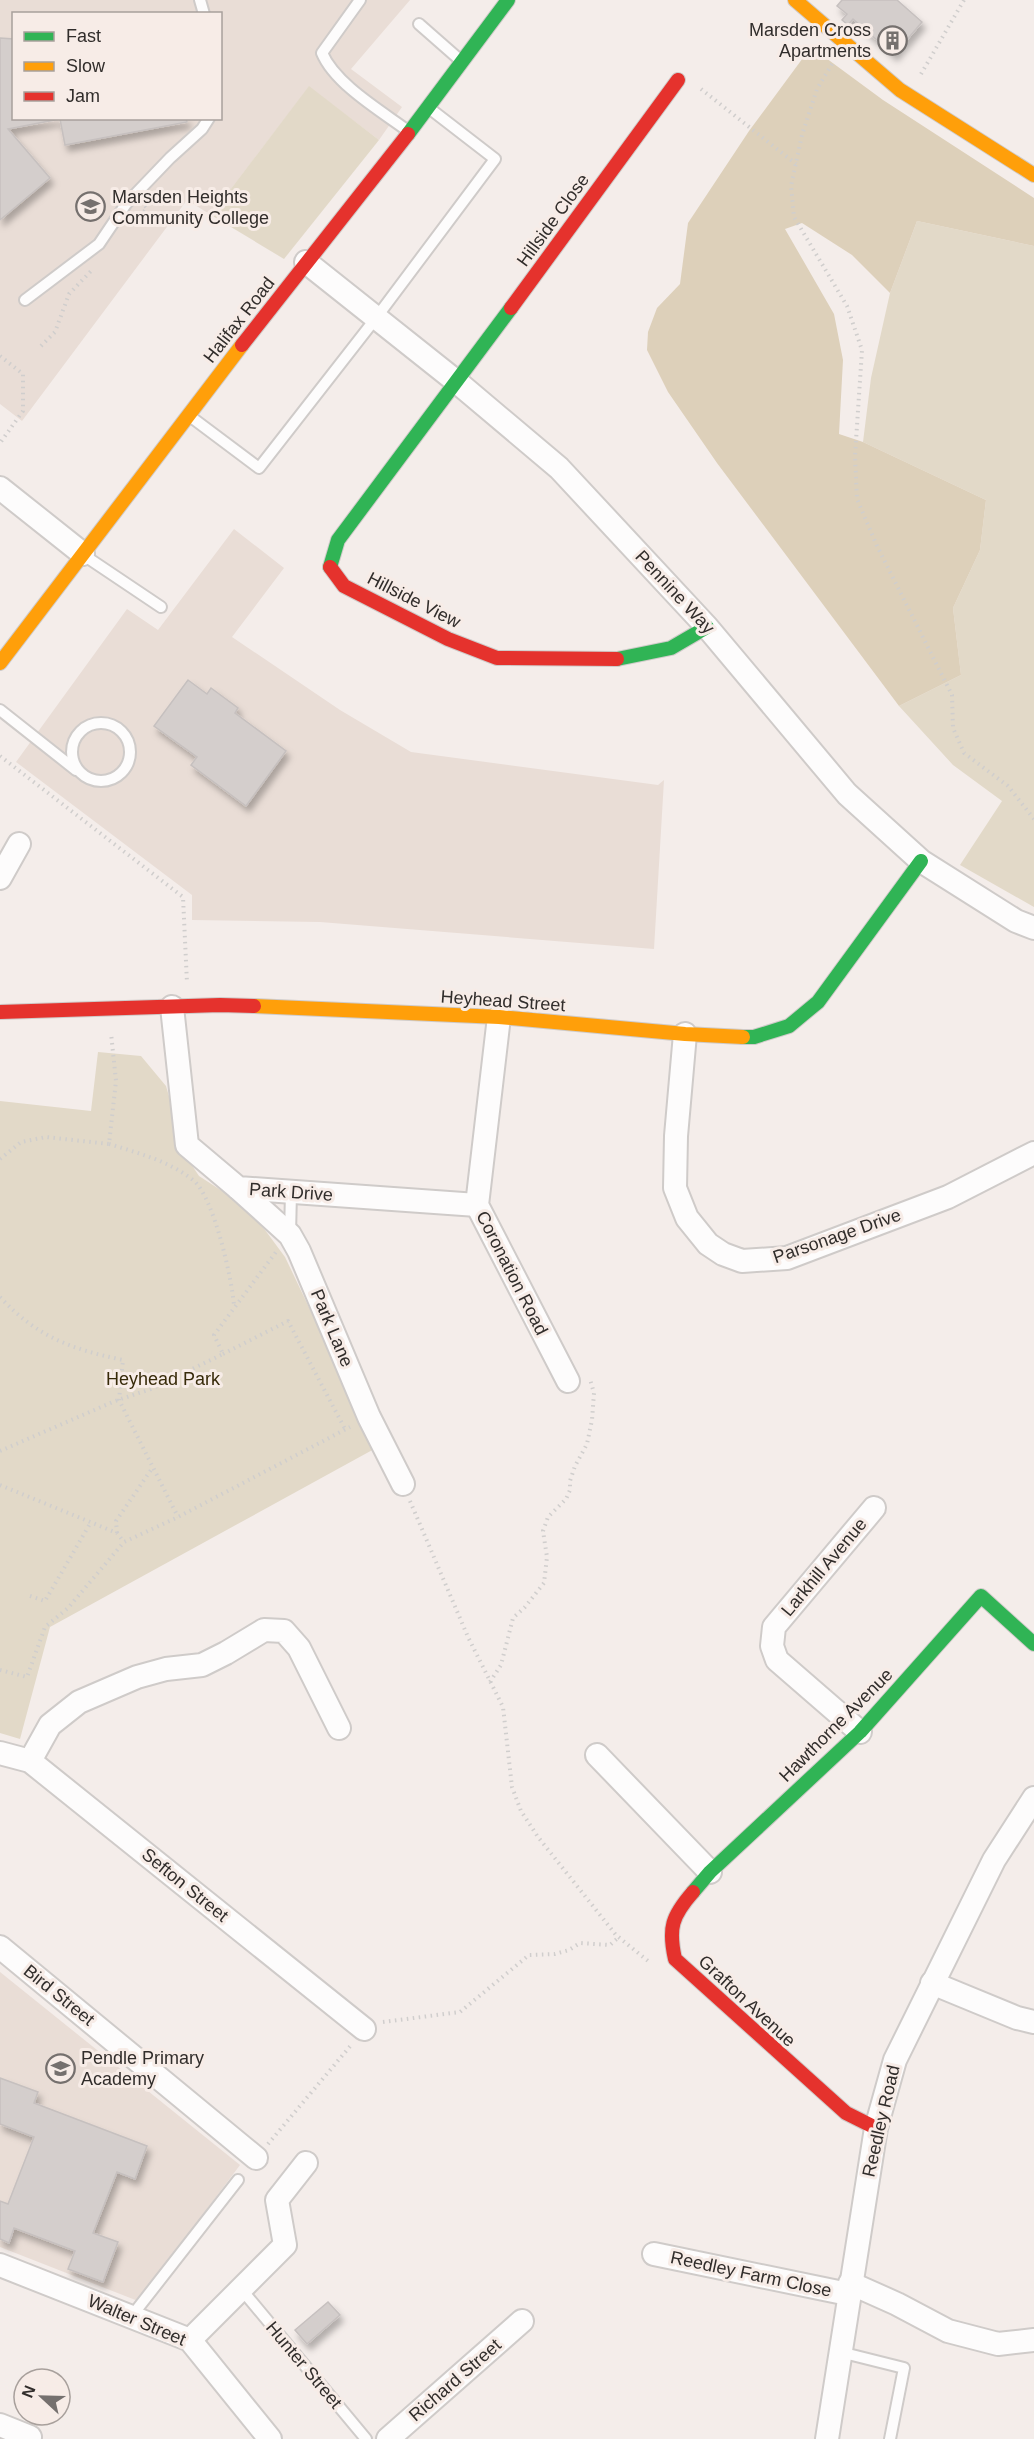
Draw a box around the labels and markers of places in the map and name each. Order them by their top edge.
place label: Marsden Cross Apartments [749,20,871,61]
building icon: Marsden Cross Apartments [876,24,908,56]
place label: Marsden Heights Community College [112,187,269,228]
school or university icon: Marsden Heights Community College [75,191,107,223]
place label: Pendle Primary Academy [81,2048,204,2089]
school or university icon: Pendle Primary Academy [44,2052,76,2084]

